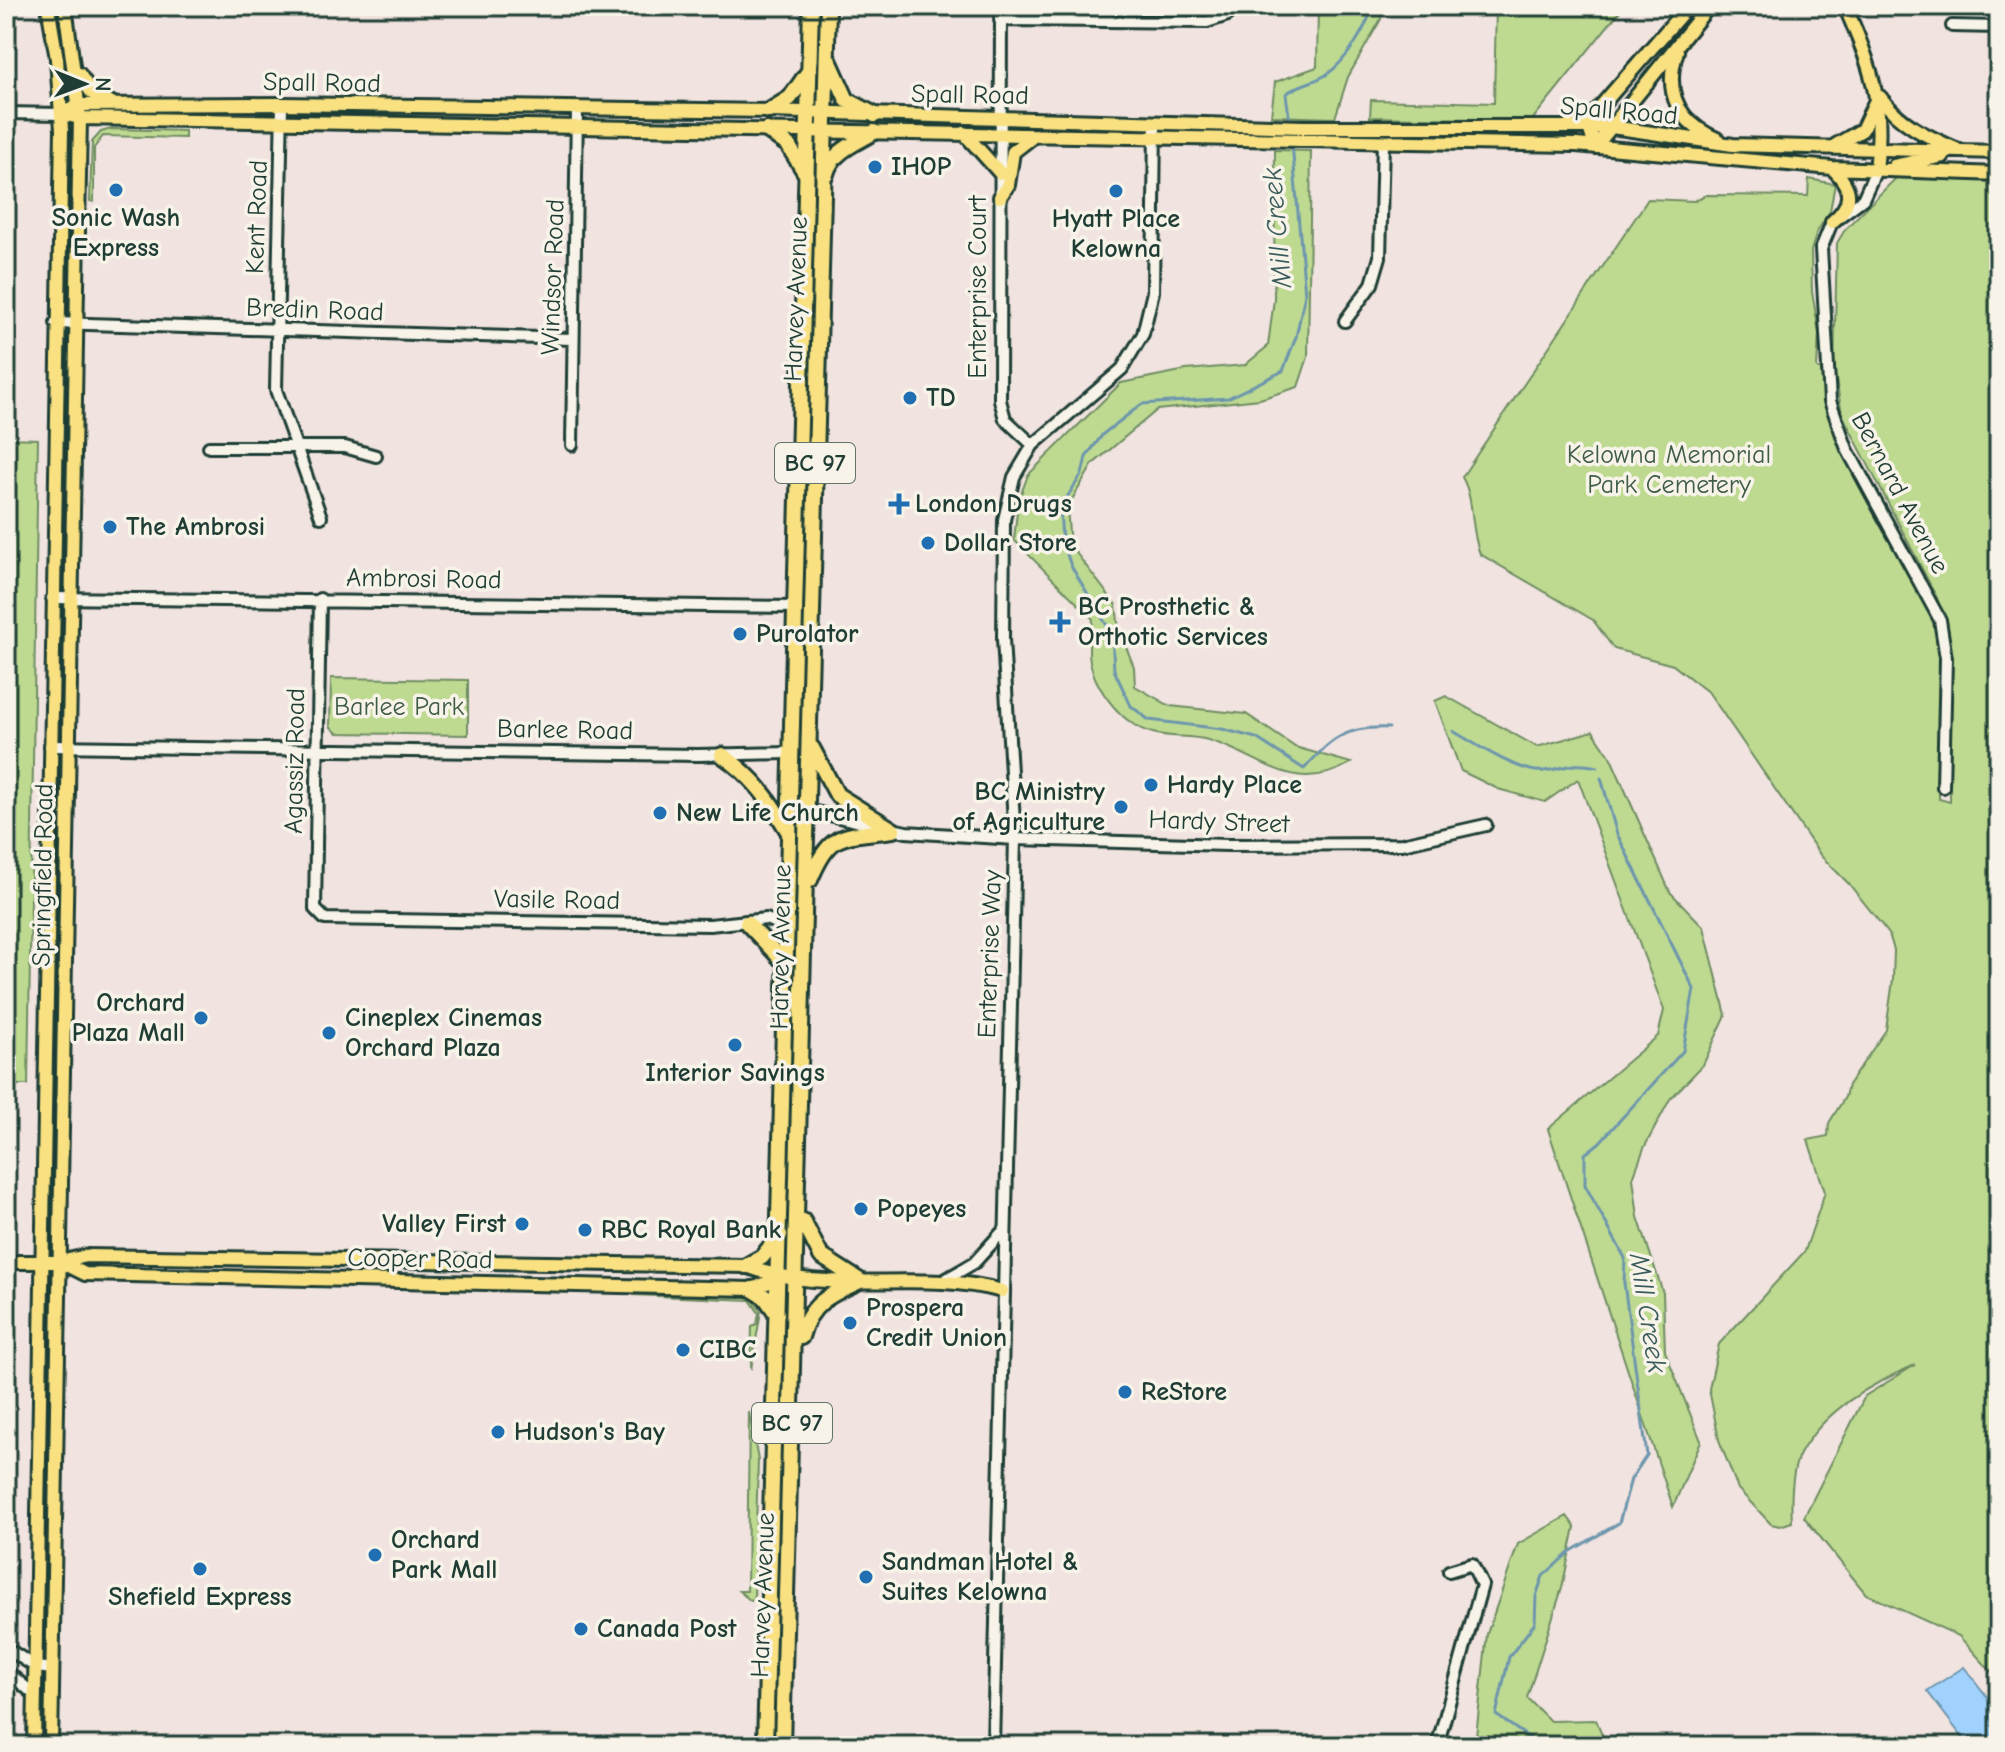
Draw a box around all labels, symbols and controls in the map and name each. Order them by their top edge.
north arrow [44,44,124,124]
street label: Spall Road [263,67,381,99]
text: N [90,77,116,92]
street label: Spall Road [911,79,1029,111]
street label: Spall Road [1559,91,1679,131]
place label: IHOP [891,152,952,182]
marker: IHOP [866,158,884,176]
street label: Kent Road [240,159,274,275]
water label: Mill Creek [1256,166,1298,291]
marker: Sonic Wash Express [107,181,125,199]
marker: Hyatt Place Kelowna [1107,182,1125,200]
street label: Enterprise Court [963,194,993,379]
street label: Windsor Road [535,198,571,356]
place label: Sonic Wash Express [52,203,180,263]
place label: Hyatt Place Kelowna [1052,204,1180,264]
street label: Harvey Avenue [778,216,814,382]
street label: Bredin Road [246,293,384,327]
place label: TD [926,383,956,413]
marker: TD [901,389,919,407]
street label: Bernard Avenue [1845,407,1955,579]
park label: Kelowna Memorial Park Cemetery [1567,440,1771,500]
road number: BC 97 [775,443,855,483]
place label: London Drugs [915,489,1072,519]
marker: London Drugs [890,495,908,513]
place label: The Ambrosi [126,512,265,542]
marker: The Ambrosi [101,518,119,536]
place label: Dollar Store [944,528,1077,558]
marker: Dollar Store [919,534,937,552]
street label: Ambrosi Road [346,563,502,595]
place label: BC Prosthetic & Orthotic Services [1078,592,1268,652]
marker: BC Prosthetic & Orthotic Services [1049,611,1071,633]
place label: Purolator [756,619,859,649]
marker: Purolator [731,625,749,643]
street label: Agassiz Road [279,688,311,834]
park label: Barlee Park [334,692,464,722]
street label: Barlee Road [497,714,633,746]
place label: Hardy Place [1167,770,1302,800]
marker: Hardy Place [1142,776,1160,794]
place label: BC Ministry of Agriculture [952,777,1105,837]
street label: Springfield Road [26,783,60,967]
place label: New Life Church [676,798,859,828]
marker: BC Ministry of Agriculture [1112,798,1130,816]
marker: New Life Church [651,804,669,822]
street label: Hardy Street [1148,805,1292,840]
street label: Harvey Avenue [765,864,797,1030]
street label: Enterprise Way [972,869,1008,1039]
street label: Vasile Road [494,884,620,916]
place label: Orchard Plaza Mall [72,988,185,1048]
place label: Cineplex Cinemas Orchard Plaza [345,1003,542,1063]
marker: Orchard Plaza Mall [192,1009,210,1027]
marker: Cineplex Cinemas Orchard Plaza [320,1024,338,1042]
marker: Interior Savings [726,1036,744,1054]
place label: Interior Savings [645,1058,825,1088]
place label: Popeyes [877,1194,966,1224]
marker: Popeyes [852,1200,870,1218]
place label: Valley First [382,1209,506,1239]
marker: Valley First [513,1215,531,1233]
place label: RBC Royal Bank [601,1215,782,1245]
marker: RBC Royal Bank [576,1221,594,1239]
street label: Cooper Road [347,1243,493,1275]
water label: Mill Creek [1623,1250,1673,1376]
place label: Prospera Credit Union [866,1293,1007,1353]
marker: Prospera Credit Union [841,1314,859,1332]
place label: CIBC [699,1335,757,1365]
marker: CIBC [674,1341,692,1359]
place label: ReStore [1141,1377,1227,1407]
marker: ReStore [1116,1383,1134,1401]
road number: BC 97 [752,1403,832,1443]
place label: Hudson's Bay [514,1417,665,1447]
marker: Hudson's Bay [489,1423,507,1441]
street label: Harvey Avenue [745,1512,781,1678]
place label: Orchard Park Mall [391,1525,497,1585]
marker: Orchard Park Mall [366,1546,384,1564]
place label: Sandman Hotel & Suites Kelowna [882,1547,1079,1607]
marker: Shefield Express [191,1560,209,1578]
marker: Sandman Hotel & Suites Kelowna [857,1568,875,1586]
place label: Shefield Express [108,1582,292,1612]
place label: Canada Post [597,1614,737,1644]
marker: Canada Post [572,1620,590,1638]

